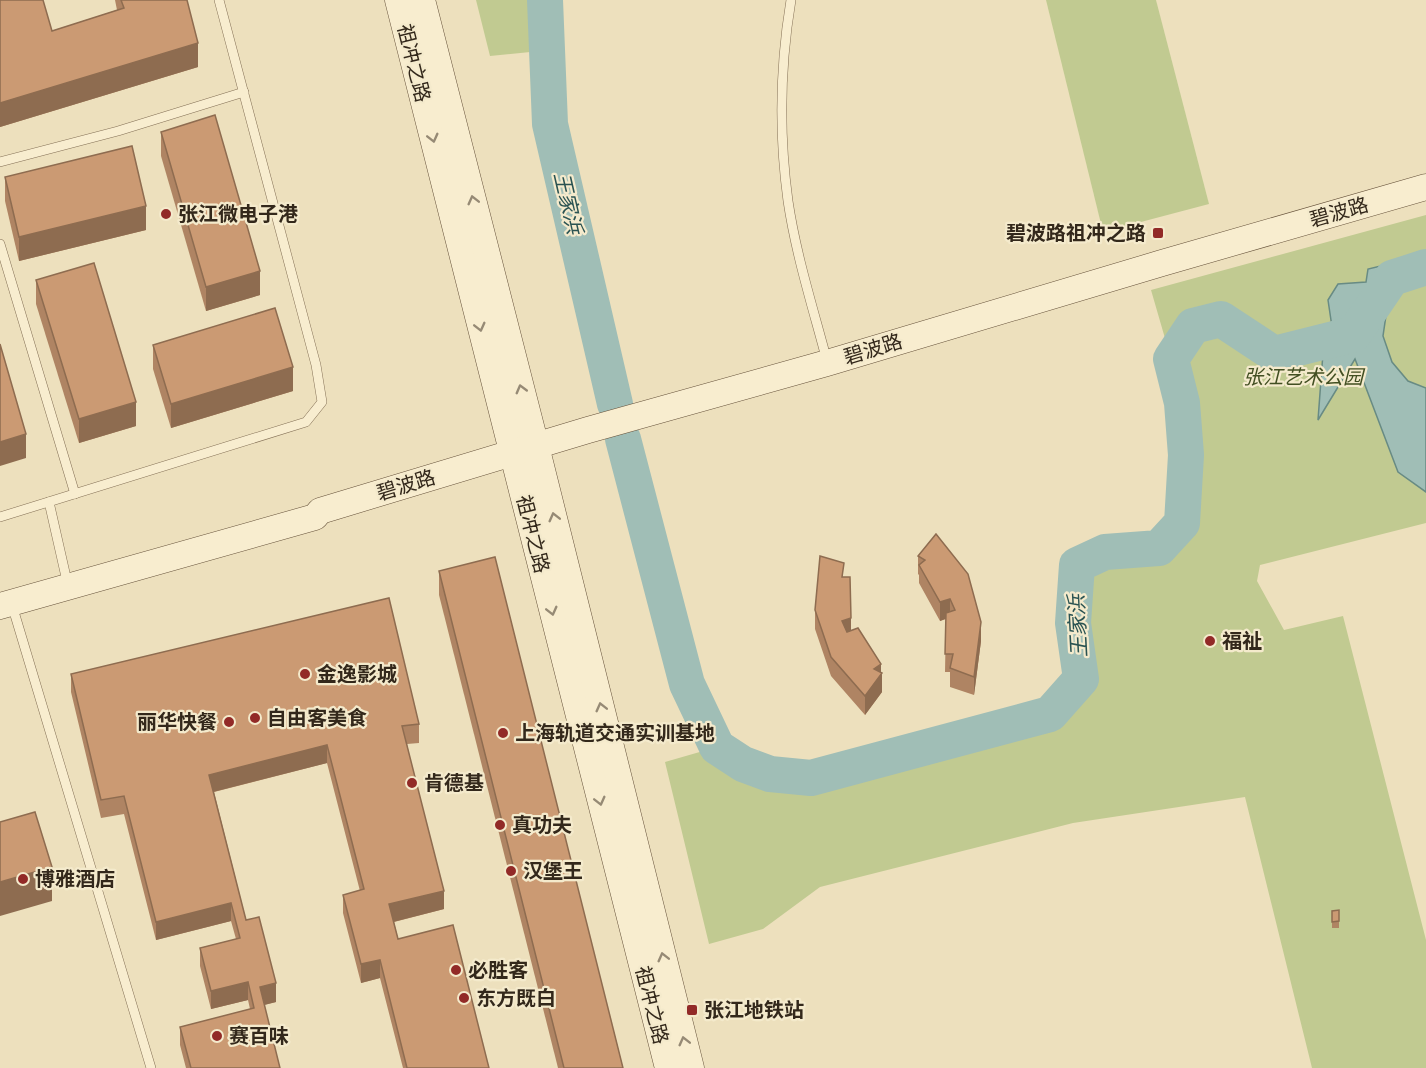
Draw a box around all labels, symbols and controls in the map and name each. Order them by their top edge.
street label: 祖冲之路 [389,21,437,106]
one-way arrow [425,133,438,143]
water label: 王家浜 [544,169,590,239]
street label: 碧波路 [1306,190,1372,236]
one-way arrow [467,196,480,206]
place label: 张江微电子港 [178,200,298,230]
marker: 张江微电子港 [159,207,173,221]
place label: 碧波路祖冲之路 [1006,219,1146,249]
marker: 碧波路祖冲之路 [1151,226,1165,240]
one-way arrow [473,322,486,332]
street label: 碧波路 [840,327,906,373]
park label: 张江艺术公园 [1243,363,1366,393]
one-way arrow [515,385,528,395]
street label: 碧波路 [373,463,439,509]
street label: 祖冲之路 [508,492,556,577]
one-way arrow [548,513,561,523]
water label: 王家浜 [1061,592,1097,658]
one-way arrow [545,606,558,616]
place label: 福祉 [1222,627,1262,657]
marker: 福祉 [1203,634,1217,648]
place label: 金逸影城 [317,660,397,690]
marker: 金逸影城 [298,667,312,681]
one-way arrow [596,702,608,712]
place label: 自由客美食 [267,704,367,734]
place label: 丽华快餐 [137,708,217,738]
marker: 自由客美食 [248,711,262,725]
marker: 丽华快餐 [222,715,236,729]
place label: 上海轨道交通实训基地 [515,719,715,749]
marker: 上海轨道交通实训基地 [496,726,510,740]
place label: 肯德基 [424,769,484,799]
marker: 肯德基 [405,776,419,790]
one-way arrow [593,795,606,805]
place label: 真功夫 [512,811,572,841]
marker: 真功夫 [493,818,507,832]
place label: 汉堡王 [523,857,583,887]
marker: 汉堡王 [504,864,518,878]
place label: 博雅酒店 [35,865,115,895]
marker: 博雅酒店 [16,872,30,886]
one-way arrow [658,952,671,962]
place label: 必胜客 [468,956,528,986]
marker: 必胜客 [449,963,463,977]
street label: 祖冲之路 [627,963,675,1048]
place label: 东方既白 [476,984,556,1014]
marker: 东方既白 [457,991,471,1005]
place label: 张江地铁站 [704,996,804,1026]
marker: 张江地铁站 [685,1003,699,1017]
place label: 赛百味 [229,1022,289,1052]
marker: 赛百味 [210,1029,224,1043]
one-way arrow [679,1036,692,1046]

